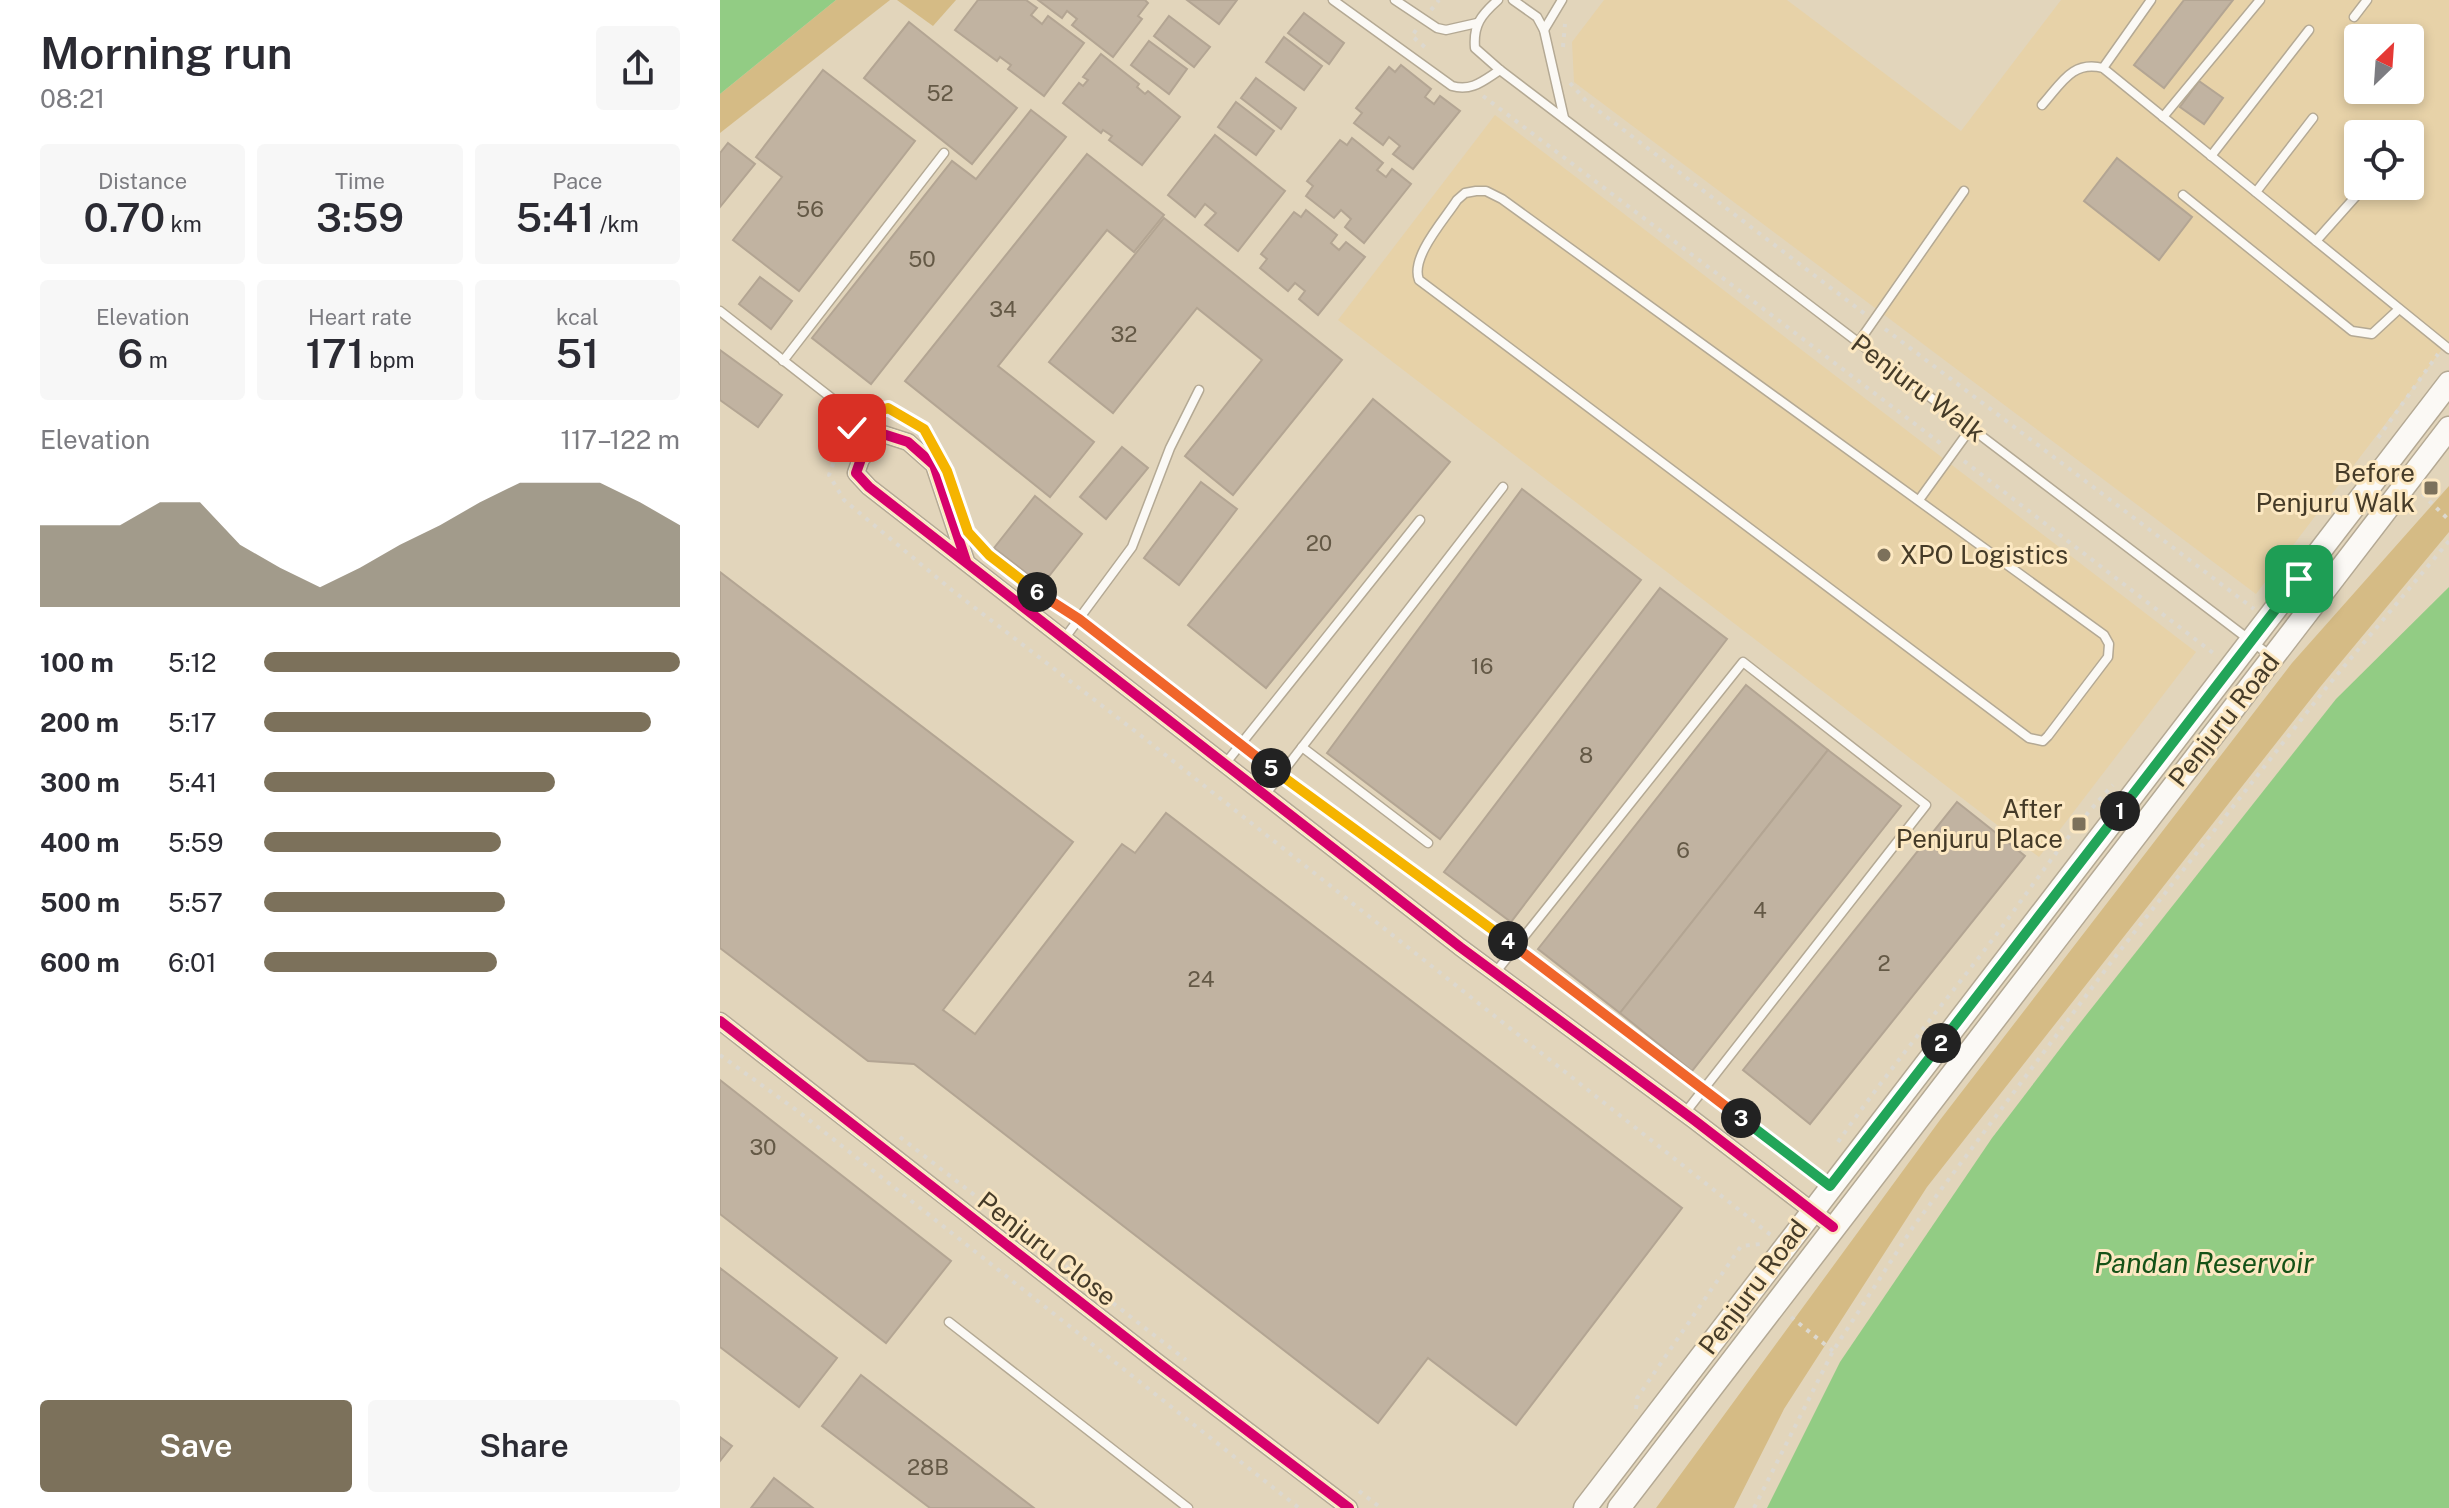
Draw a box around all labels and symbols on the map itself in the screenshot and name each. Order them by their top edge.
north arrow [2344,24,2424,104]
house number: 52 [926,80,954,106]
house number: 56 [796,196,824,222]
house number: 50 [908,246,936,272]
house number: 34 [989,296,1017,322]
house number: 32 [1111,321,1137,347]
street label: Penjuru Walk [1845,327,1991,448]
pin [818,394,886,462]
place label: Before Penjuru Walk [2255,457,2415,518]
marker: Before Penjuru Walk [2422,479,2440,497]
house number: 20 [1306,530,1332,556]
place label: XPO Logistics [1900,539,2068,570]
pin [2265,545,2333,613]
marker: XPO Logistics [1875,546,1893,564]
pin: 6 [1017,572,1057,612]
street label: Penjuru Road [2162,647,2285,793]
house number: 16 [1471,653,1493,679]
house number: 8 [1579,742,1593,768]
pin: 5 [1251,748,1291,788]
pin: 1 [2100,791,2140,831]
place label: After Penjuru Place [1896,793,2063,854]
marker: After Penjuru Place [2070,815,2088,833]
house number: 6 [1676,837,1690,863]
house number: 4 [1753,897,1767,923]
pin: 4 [1488,921,1528,961]
house number: 2 [1877,950,1891,976]
house number: 24 [1188,966,1215,992]
pin: 2 [1921,1023,1961,1063]
pin: 3 [1721,1098,1761,1138]
house number: 30 [749,1134,777,1160]
street label: Penjuru Close [972,1185,1123,1312]
street label: Penjuru Road [1692,1213,1814,1360]
water label: Pandan Reservoir [2094,1246,2314,1279]
house number: 28B [907,1454,949,1480]

